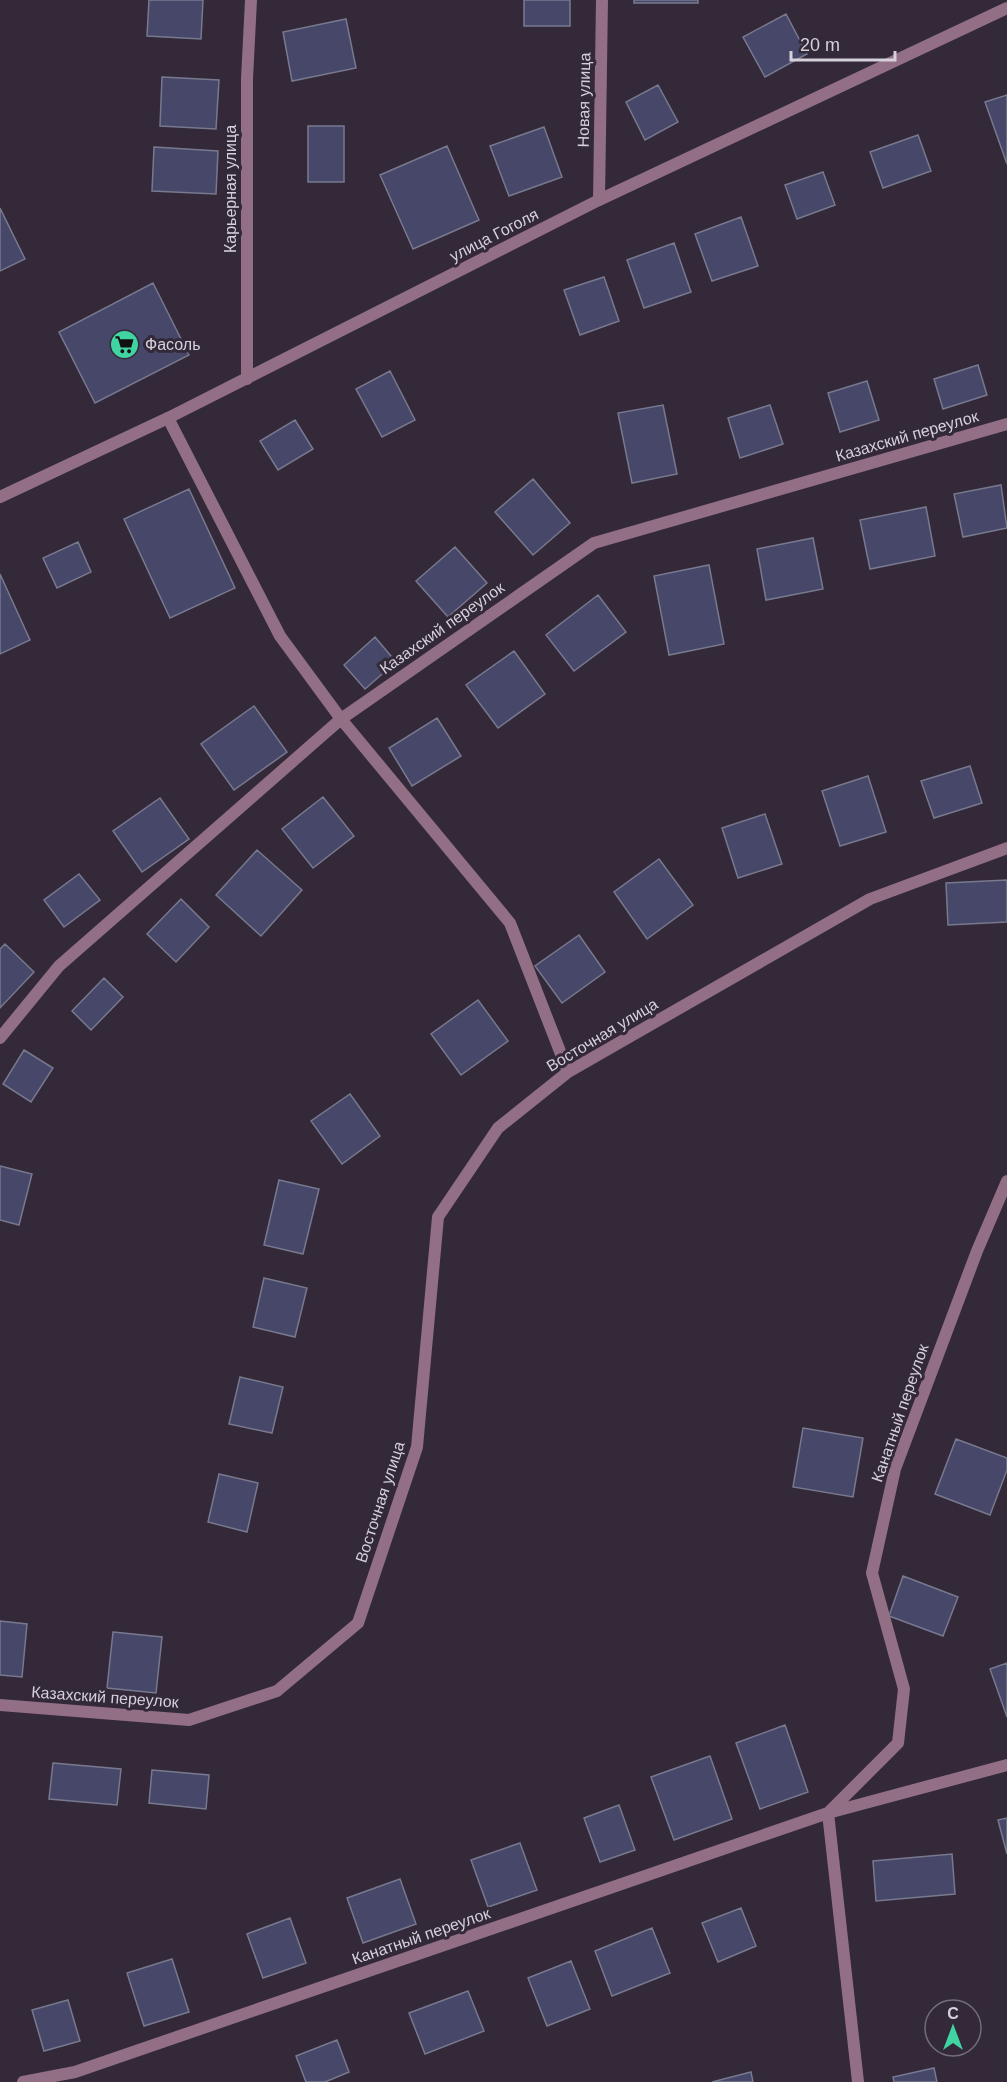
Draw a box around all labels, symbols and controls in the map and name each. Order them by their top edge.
scale bar [791,24,894,62]
text: 20 m [800,35,840,55]
street label: Новая улица [575,52,593,148]
street label: Карьерная улица [222,125,239,253]
street label: улица Гоголя [447,205,541,265]
supermarket icon: Фасоль [108,328,140,360]
place label: Фасоль [145,336,200,353]
street label: Казахский переулок [834,407,981,465]
street label: Казахский переулок [377,578,508,677]
street label: Восточная улица [543,995,661,1075]
street label: Канатный переулок [868,1341,932,1484]
street label: Восточная улица [352,1439,408,1565]
street label: Казахский переулок [31,1683,180,1711]
street label: Канатный переулок [350,1904,493,1968]
north arrow [923,1998,983,2058]
text: С [947,2005,959,2022]

